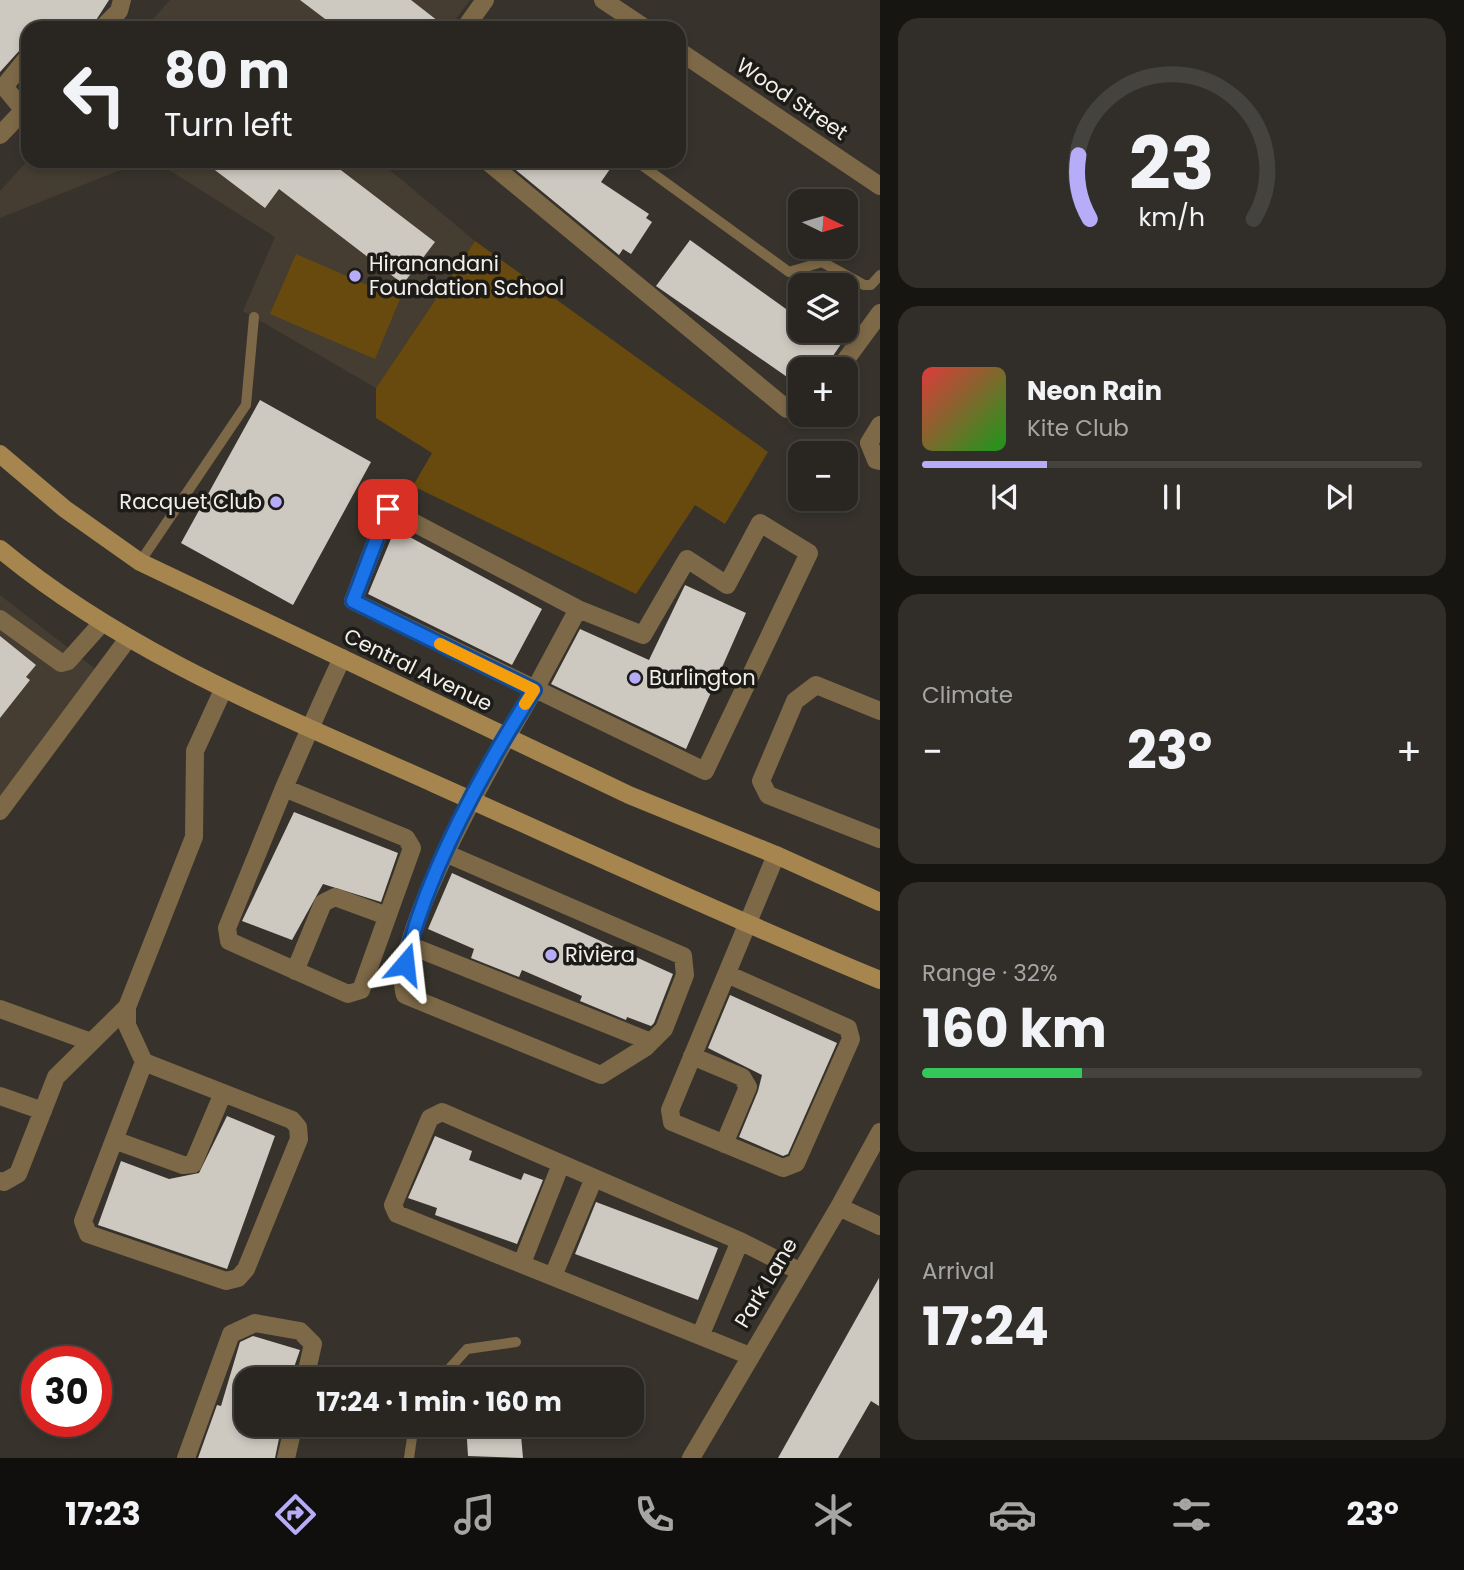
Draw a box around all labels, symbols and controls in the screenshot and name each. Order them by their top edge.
text: 80 m [164,37,290,105]
icon: left [49,49,140,140]
street label: Wood Street [731,51,854,147]
text: Turn left [164,102,293,147]
text: 23 [1129,113,1215,214]
north arrow [788,189,858,259]
map controls [788,189,858,511]
text: km/h [1139,200,1205,235]
place label: Hiranandani Foundation School [369,249,564,302]
marker: Hiranandani Foundation School [347,268,363,284]
button: layers [788,273,858,343]
button: + [788,357,858,427]
text: Neon Rain [1027,373,1162,409]
text: Kite Club [1027,412,1129,444]
button: − [788,441,858,511]
icon: previous [986,478,1024,516]
icon: pause [1153,478,1191,516]
icon: next [1320,478,1358,516]
pin [358,479,418,539]
place label: Racquet Club [119,487,262,516]
icon: arrive [369,490,407,528]
marker: Racquet Club [268,494,284,510]
street label: Central Avenue [339,621,497,718]
place label: Burlington [649,663,756,692]
marker: Burlington [627,670,643,686]
text: Climate [922,679,1013,711]
text: 23° [1127,714,1212,787]
text: − [922,725,943,778]
text: + [1396,725,1422,778]
position arrow [368,927,442,1001]
place label: Riviera [565,940,635,969]
marker: Riviera [543,947,559,963]
text: Range · 32% [922,957,1057,989]
text: 160 km [922,992,1107,1065]
street label: Park Lane [727,1232,804,1333]
text: Arrival [922,1255,994,1287]
text: 17:24 [922,1290,1049,1363]
speed limit sign: 30 [21,1346,112,1437]
text: 17:24 · 1 min · 160 m [316,1384,562,1420]
icon: directions [271,1490,320,1539]
icon: music [450,1490,499,1539]
icon: phone [630,1490,679,1539]
icon: climate [809,1490,858,1539]
icon: car [988,1490,1037,1539]
icon: filters [1167,1490,1216,1539]
text: 17:23 [65,1491,141,1536]
text: 23° [1346,1491,1399,1536]

